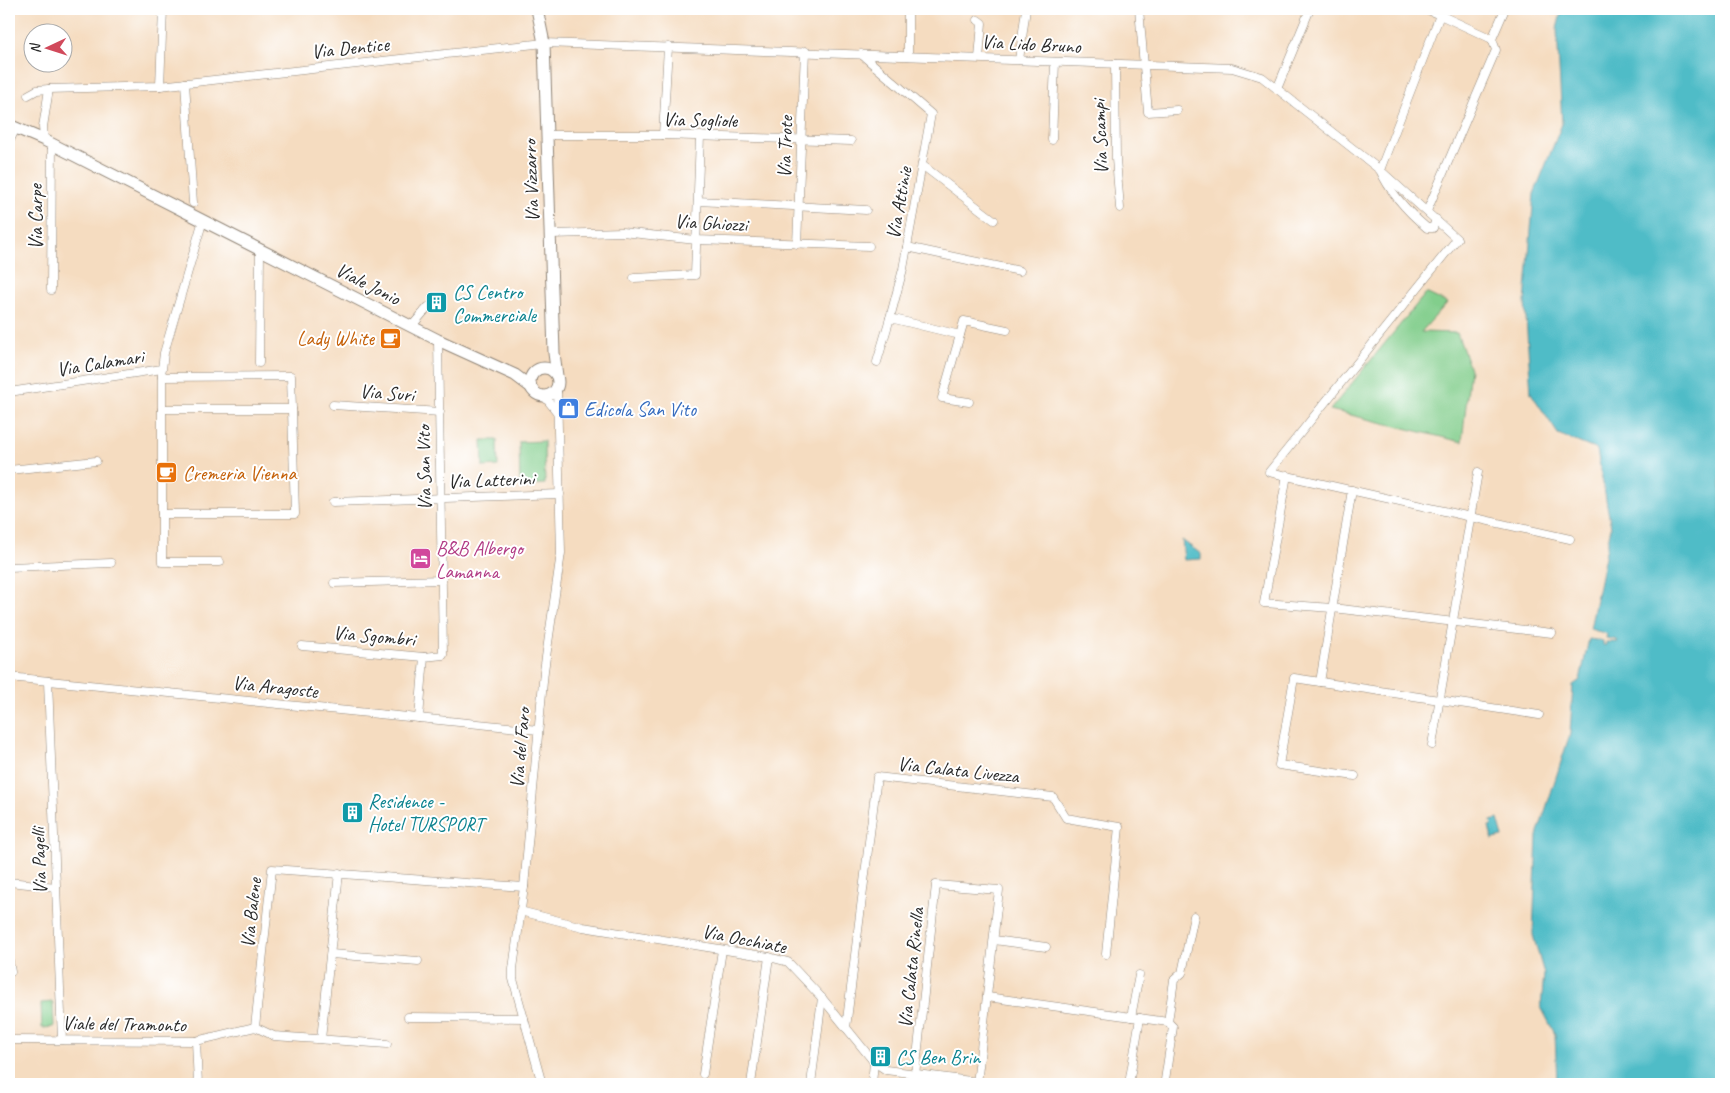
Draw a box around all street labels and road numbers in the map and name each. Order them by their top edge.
street label: Via Lido Bruno [981,29,1082,59]
street label: Via Dentice [310,31,391,64]
street label: Via Scampi [1086,97,1114,175]
street label: Via Sogliole [663,107,739,133]
street label: Via Trote [771,114,799,178]
street label: Via Vizzarro [517,137,545,223]
street label: Via Attinie [880,164,918,241]
street label: Via Carpe [23,183,48,250]
street label: Via Ghiozzi [674,209,750,238]
street label: Viale Jonio [331,257,405,311]
street label: Via Calamari [55,343,147,382]
street label: Via Suri [359,379,417,408]
street label: Via San Vito [411,423,437,511]
street label: Via Latterini [447,466,537,494]
street label: Via Sgombri [332,620,418,652]
street label: Via Aragoste [231,670,320,704]
street label: Via del Faro [504,705,536,789]
street label: Via Calata Livezza [896,751,1022,789]
street label: Via Pagelli [25,825,53,895]
street label: Via Balene [235,875,267,949]
street label: Via Calata Rinella [892,905,930,1029]
street label: Via Occhiate [700,919,790,960]
street label: Viale del Tramonto [62,1010,187,1038]

